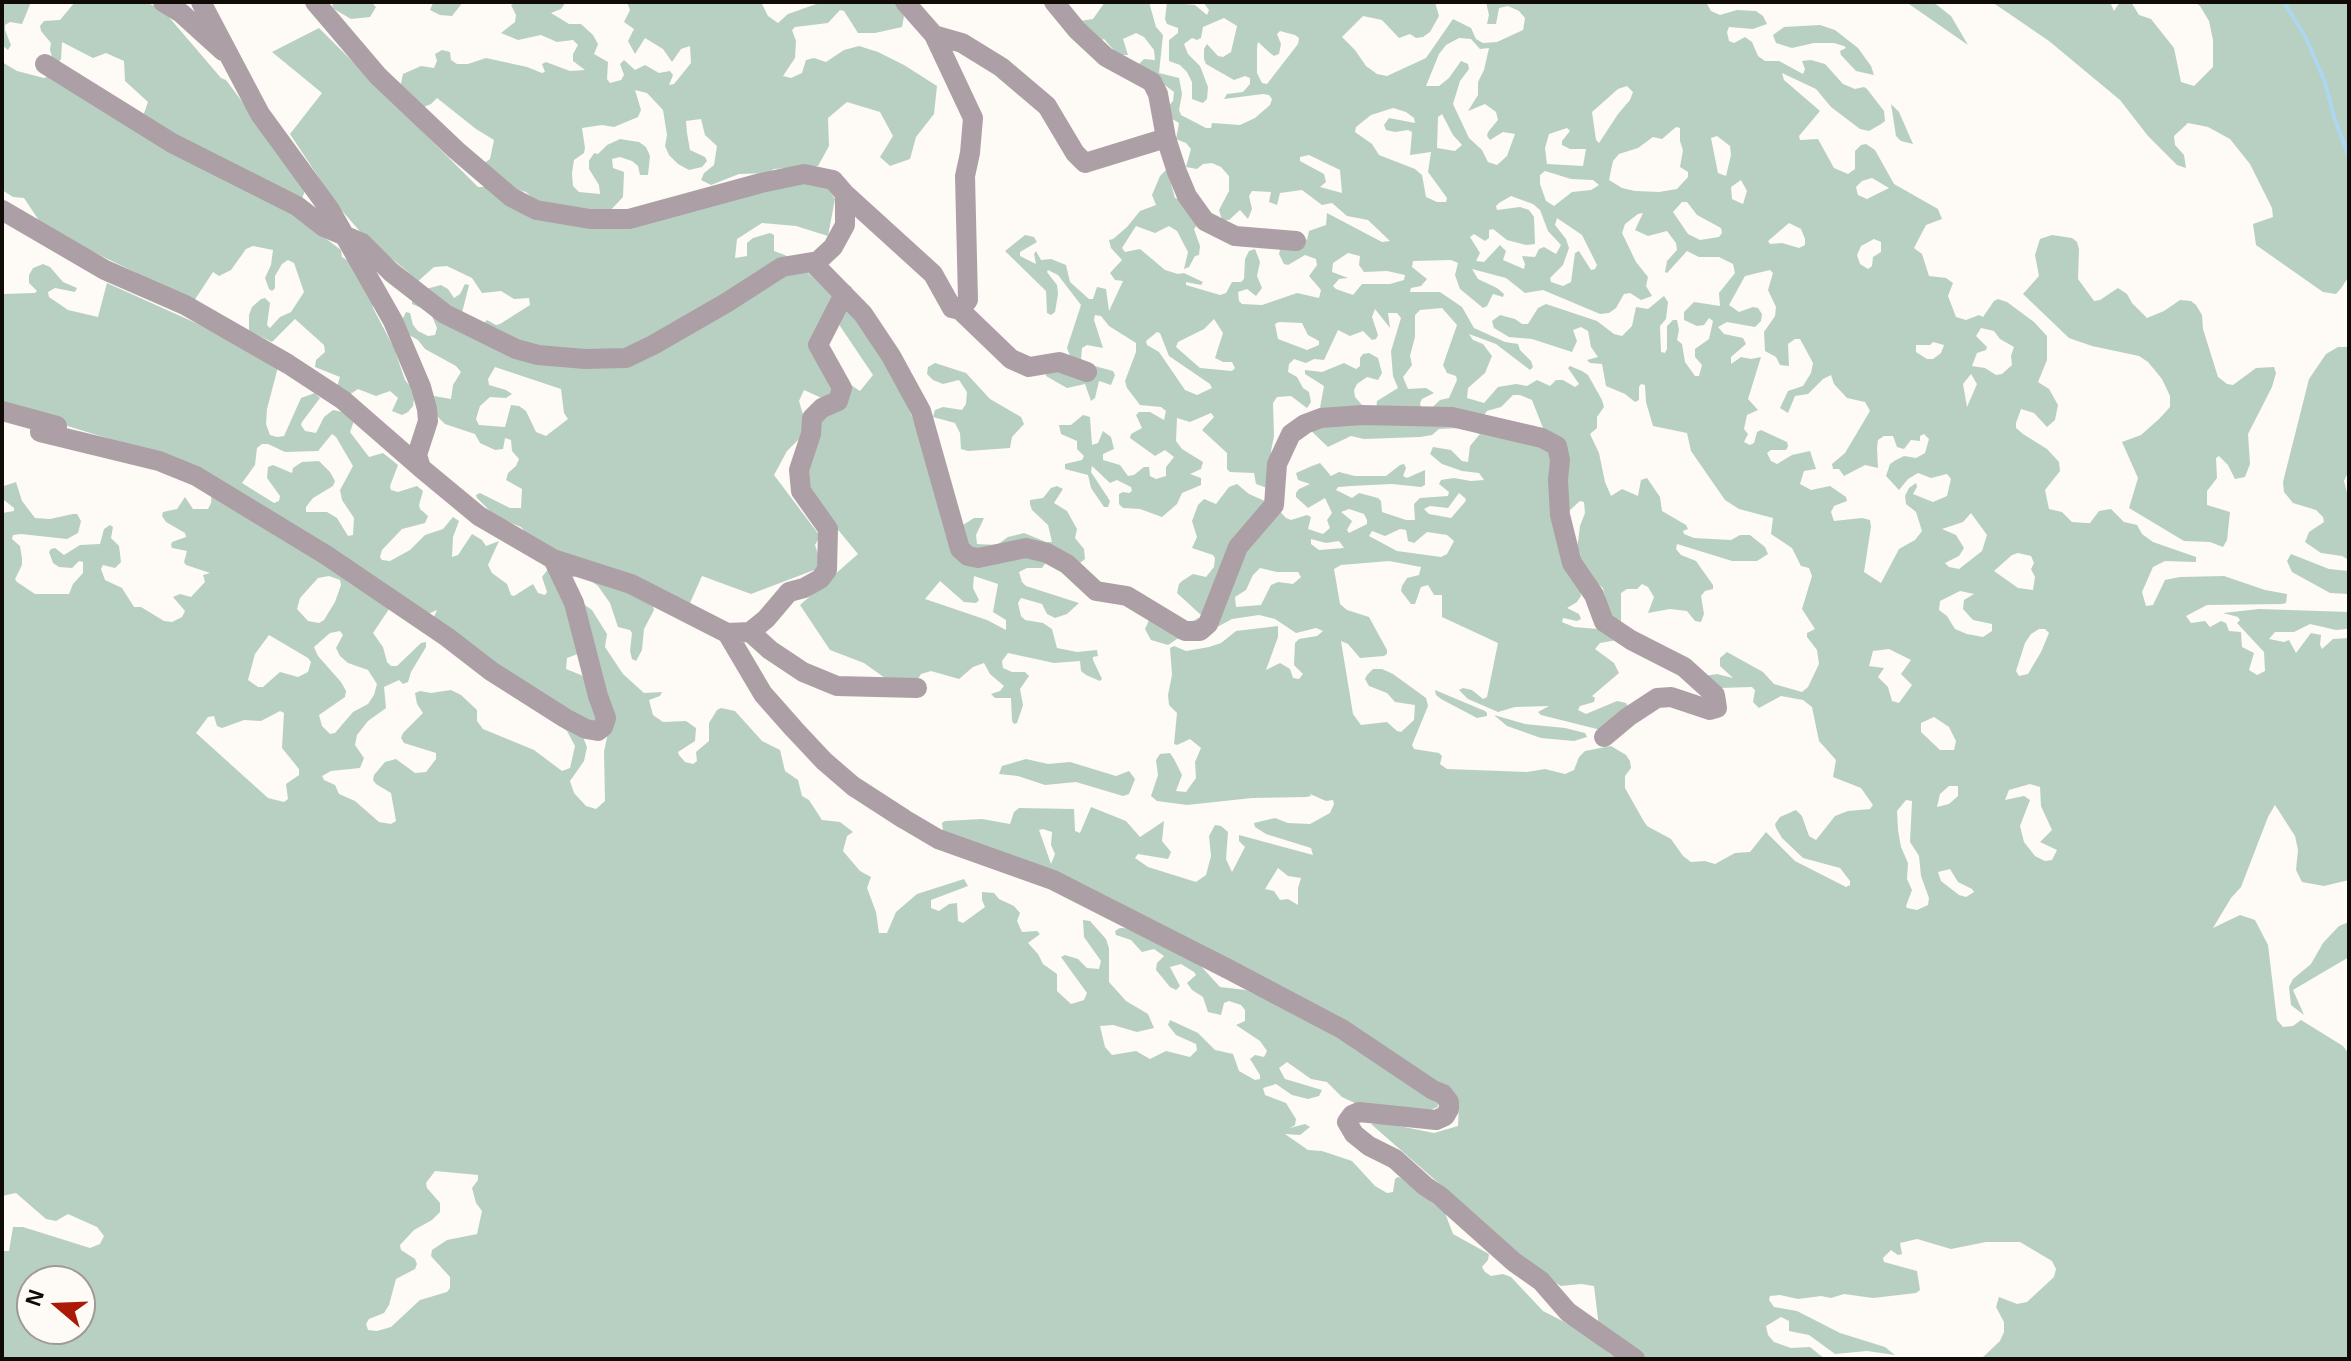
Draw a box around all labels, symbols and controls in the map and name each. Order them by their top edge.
north arrow [16,1265,96,1345]
text: N [20,1286,49,1309]

